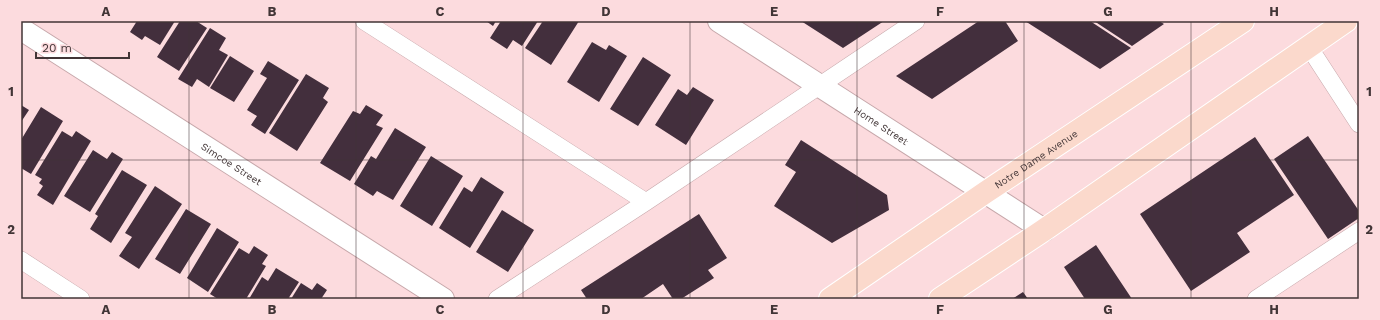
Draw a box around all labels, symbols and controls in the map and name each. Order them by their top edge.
text: A [102,4,111,19]
text: B [268,4,277,19]
text: C [436,4,445,19]
text: D [601,4,611,19]
text: E [770,4,778,19]
text: F [936,4,944,19]
text: G [1103,4,1113,19]
text: H [1269,4,1279,19]
scale bar [36,34,129,60]
text: 20 m [42,41,72,55]
text: 1 [8,84,14,99]
text: 1 [1366,84,1372,99]
street label: Home Street [852,104,911,148]
street label: Notre Dame Avenue [993,128,1080,191]
street label: Simcoe Street [199,141,264,188]
text: 2 [7,222,15,237]
text: 2 [1365,222,1373,237]
text: A [102,302,111,317]
text: B [268,302,277,317]
text: C [436,302,445,317]
text: D [601,302,611,317]
text: E [770,302,778,317]
text: F [936,302,944,317]
text: G [1103,302,1113,317]
text: H [1269,302,1279,317]

